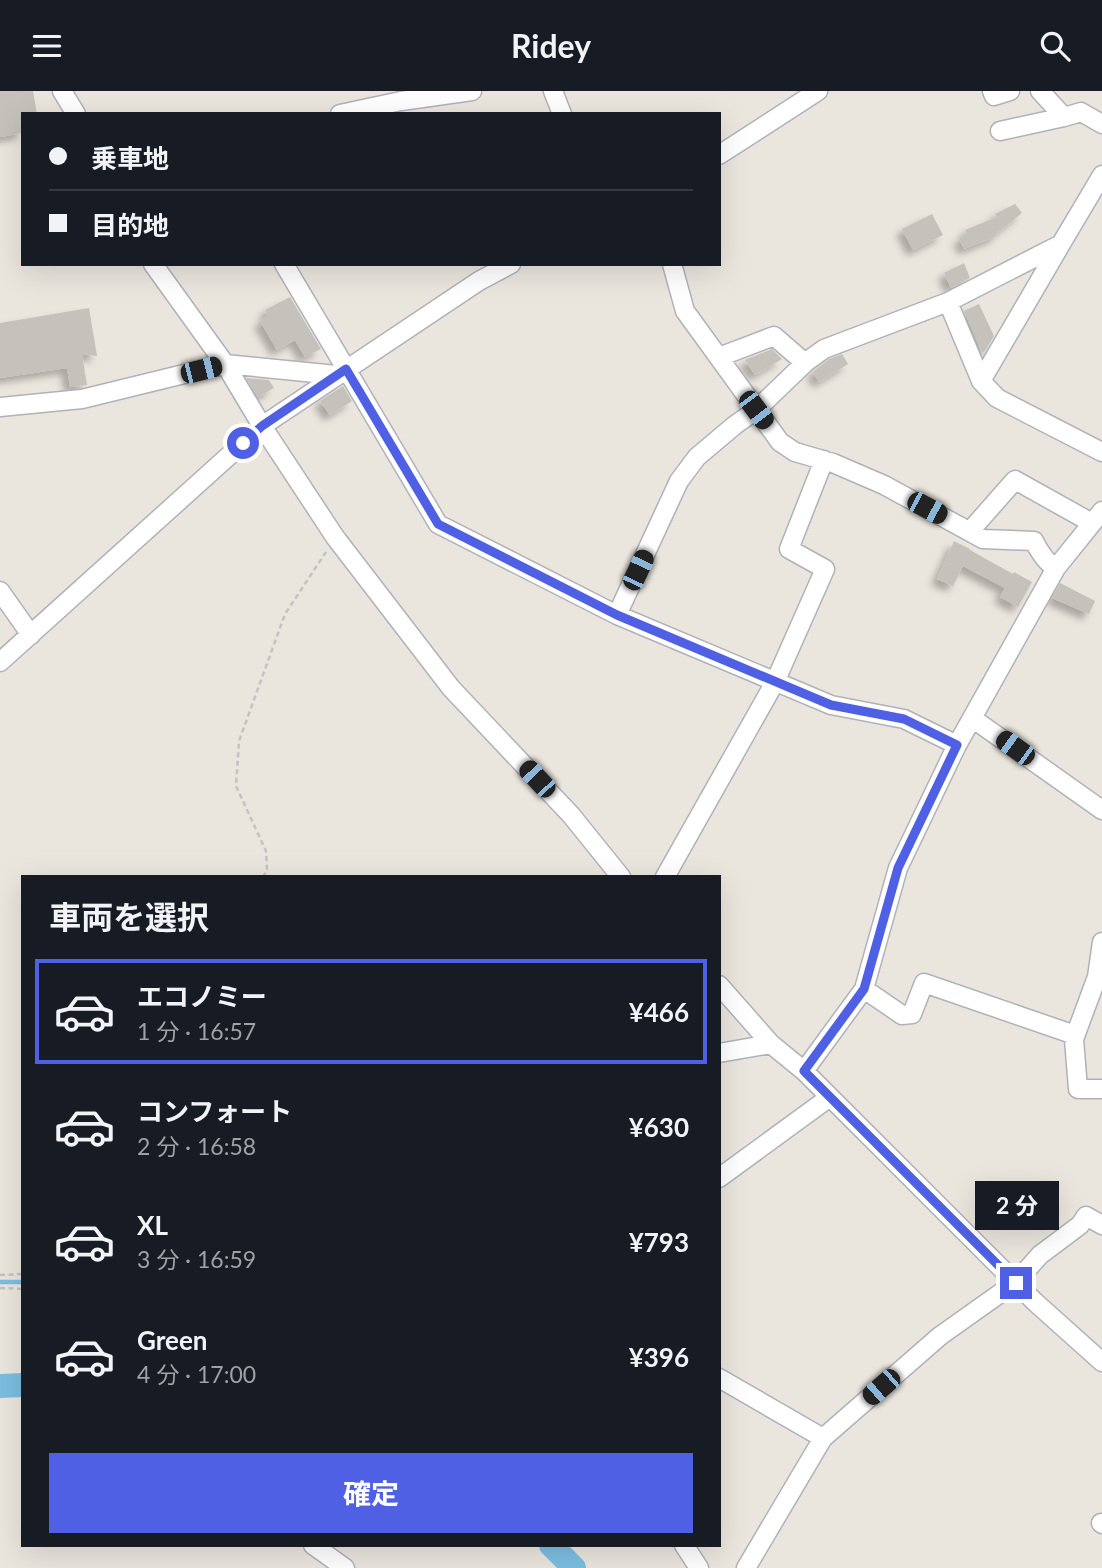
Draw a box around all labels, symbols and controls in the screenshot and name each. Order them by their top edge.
text: Ridey [511,26,591,65]
icon: menu [28,27,66,65]
icon: search [1036,27,1074,65]
text: 乗車地 [91,142,169,174]
text: 目的地 [91,209,169,241]
car [179,355,224,385]
car [735,387,778,433]
route start [227,427,259,459]
car [904,489,951,527]
car [620,547,657,593]
car [992,727,1039,769]
car [515,756,560,802]
text: 車両を選択 [49,897,209,936]
icon: car [53,980,116,1043]
text: エコノミー [137,980,267,1012]
text: ¥466 [629,996,689,1028]
text: 1 分 · 16:57 [137,1017,256,1045]
icon: car [53,1095,116,1158]
text: コンフォート [137,1095,292,1127]
text: ¥630 [629,1111,689,1143]
text: 2 分 · 16:58 [137,1132,256,1160]
callout: 2 分 [974,1181,1058,1231]
text: 2 分 [996,1191,1038,1219]
text: XL [137,1209,168,1241]
icon: car [53,1210,116,1273]
text: ¥793 [629,1226,689,1258]
text: 3 分 · 16:59 [137,1245,256,1273]
route end [1000,1267,1032,1299]
text: Green [137,1324,207,1356]
icon: car [53,1325,116,1388]
text: ¥396 [629,1341,689,1373]
text: 4 分 · 17:00 [137,1360,256,1388]
car [859,1365,904,1409]
button: 確定 [49,1453,693,1533]

